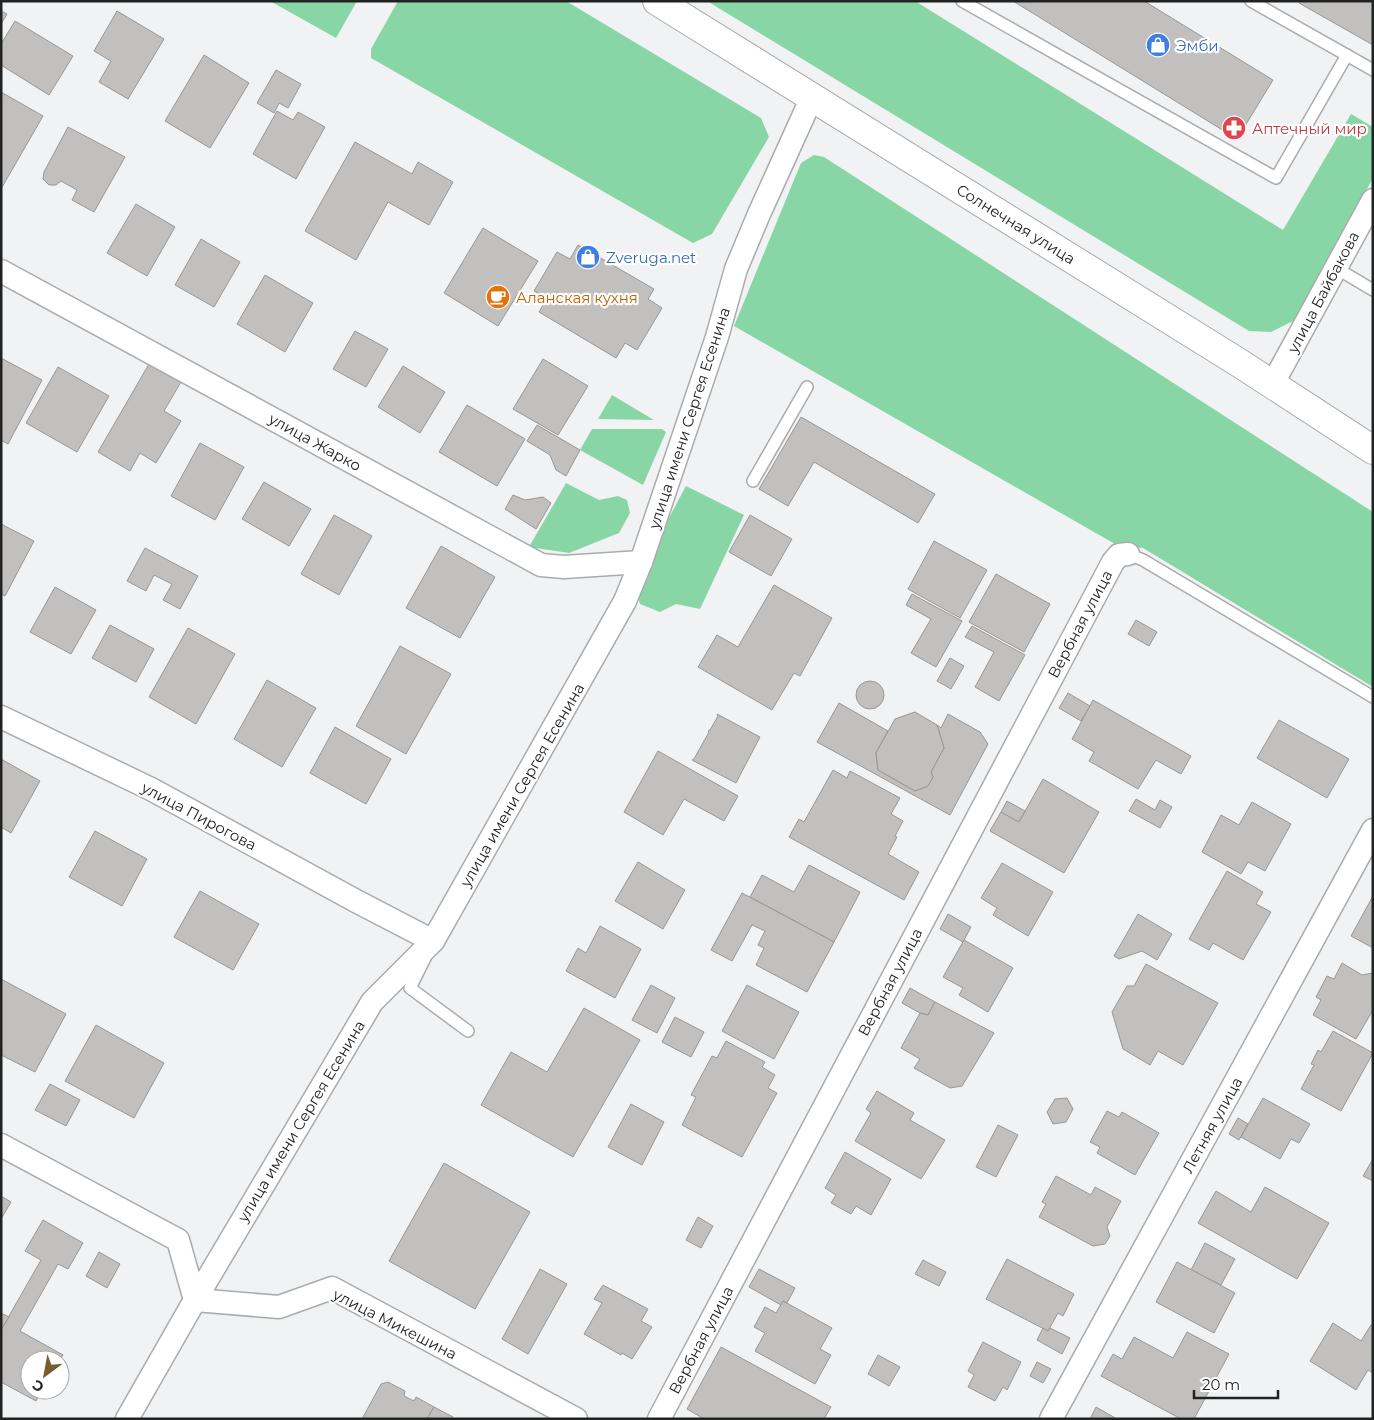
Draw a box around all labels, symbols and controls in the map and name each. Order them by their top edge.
shop icon: Эмби [1145,32,1171,58]
place label: Эмби [1176,36,1219,55]
pharmacy icon: Аптечный мир [1221,115,1247,141]
place label: Аптечный мир [1252,119,1367,138]
street label: Солнечная улица [953,180,1079,268]
street label: улица Байбакова [1282,228,1363,357]
shop icon: Zveruga.net [575,244,601,270]
place label: Zveruga.net [606,248,696,267]
cafe icon: Аланская кухня [485,284,511,310]
place label: Аланская кухня [516,288,638,307]
street label: улица имени Сергея Есенина [644,305,734,532]
street label: улица Жарко [265,408,365,475]
street label: Вербная улица [1044,567,1116,681]
street label: улица имени Сергея Есенина [455,680,588,891]
street label: улица Пирогова [137,777,260,854]
street label: Вербная улица [854,925,926,1039]
street label: улица имени Сергея Есенина [233,1017,369,1226]
street label: Летняя улица [1178,1074,1246,1176]
street label: Вербная улица [665,1283,737,1397]
street label: улица Микешина [329,1284,460,1363]
north arrow [20,1350,70,1400]
scale bar [1194,1368,1278,1400]
text: 20 m [1202,1375,1240,1394]
text: С [29,1376,47,1396]

